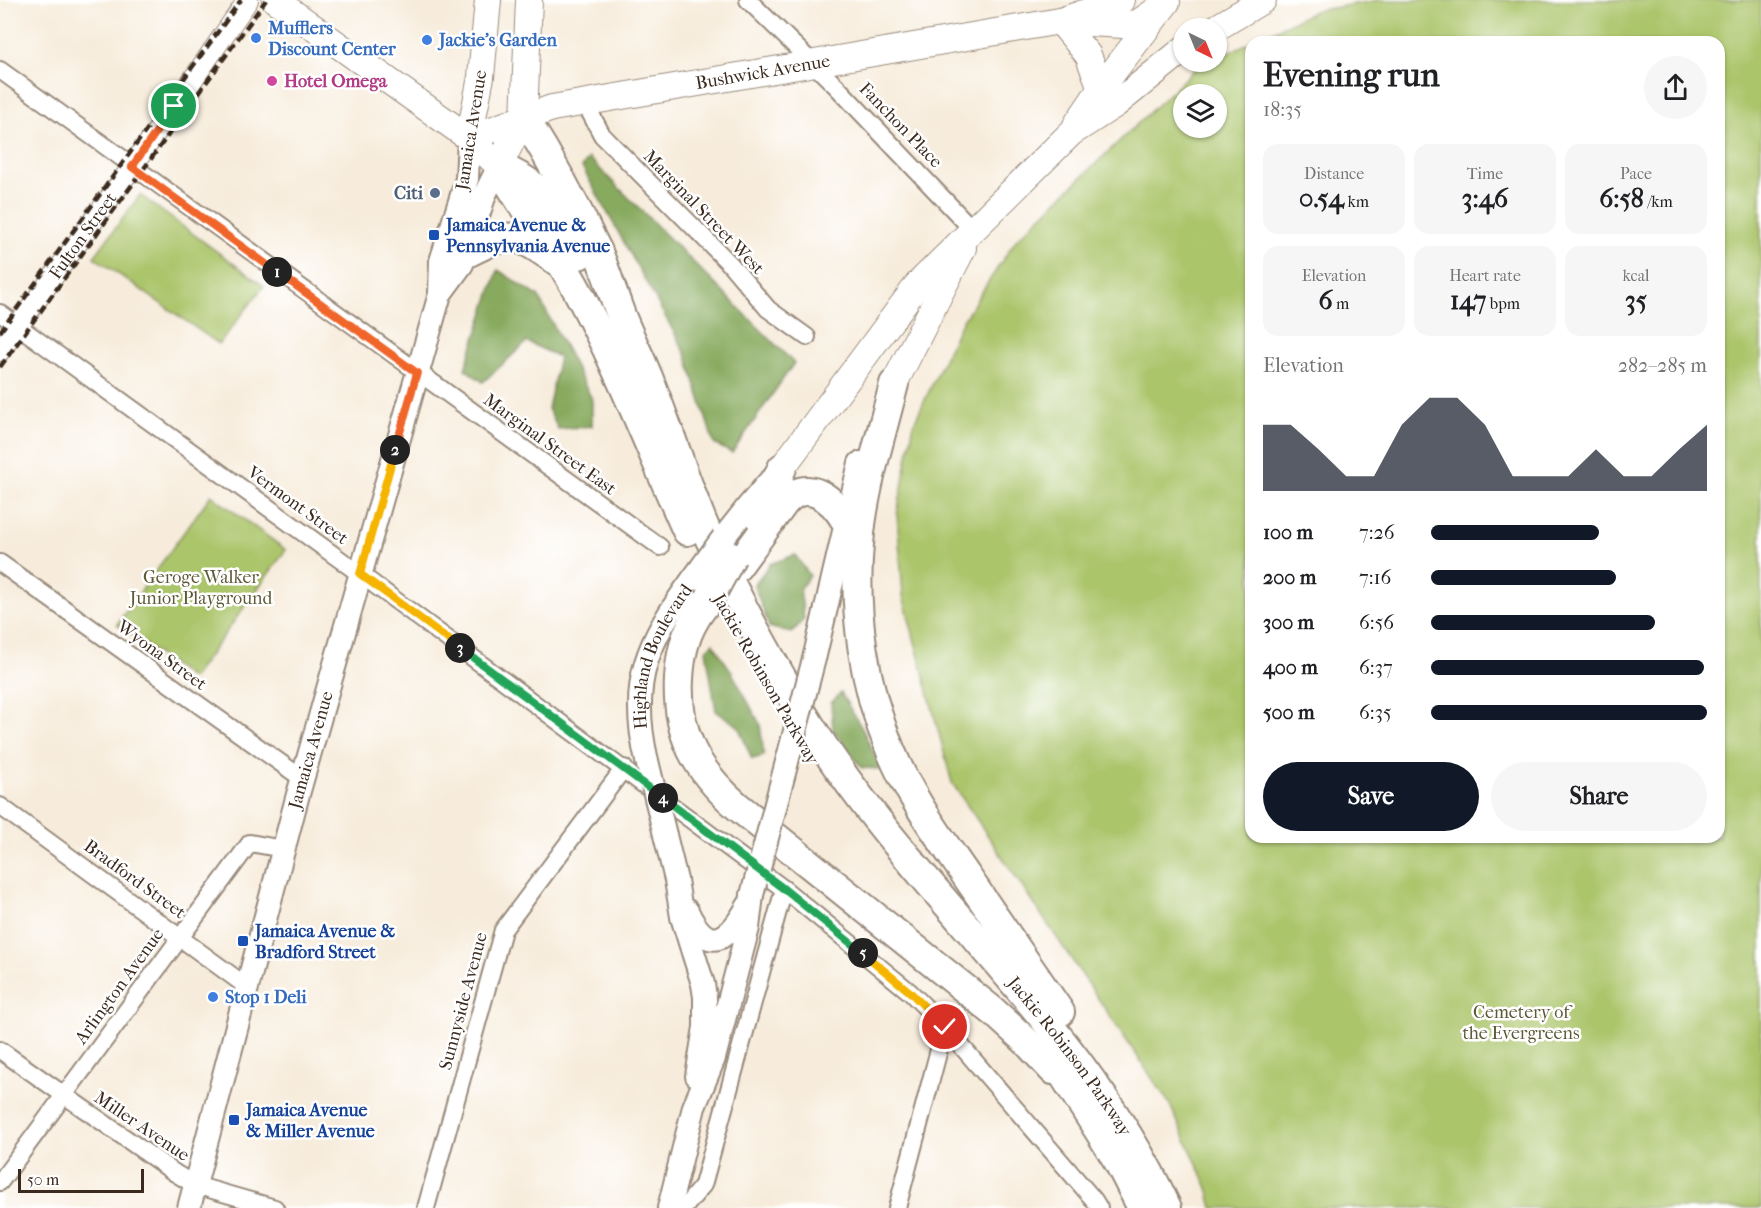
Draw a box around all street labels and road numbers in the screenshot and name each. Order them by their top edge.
street label: Bushwick Avenue [694,51,832,94]
street label: Jamaica Avenue [451,68,491,194]
street label: Fanchon Place [855,78,947,172]
street label: Marginal Street West [639,146,769,279]
street label: Fulton Street [45,188,122,283]
street label: Marginal Street East [479,389,621,500]
street label: Vermont Street [242,461,353,549]
street label: Highland Boulevard [630,580,697,730]
street label: Jackie Robinson Parkway [707,589,824,769]
street label: Wyona Street [112,615,211,695]
street label: Jamaica Avenue [284,689,338,813]
street label: Bradford Street [80,835,190,924]
street label: Arlington Avenue [70,924,168,1049]
street label: Sunnyside Avenue [435,930,492,1072]
street label: Jackie Robinson Parkway [1002,971,1136,1141]
street label: Miller Avenue [90,1087,193,1166]

